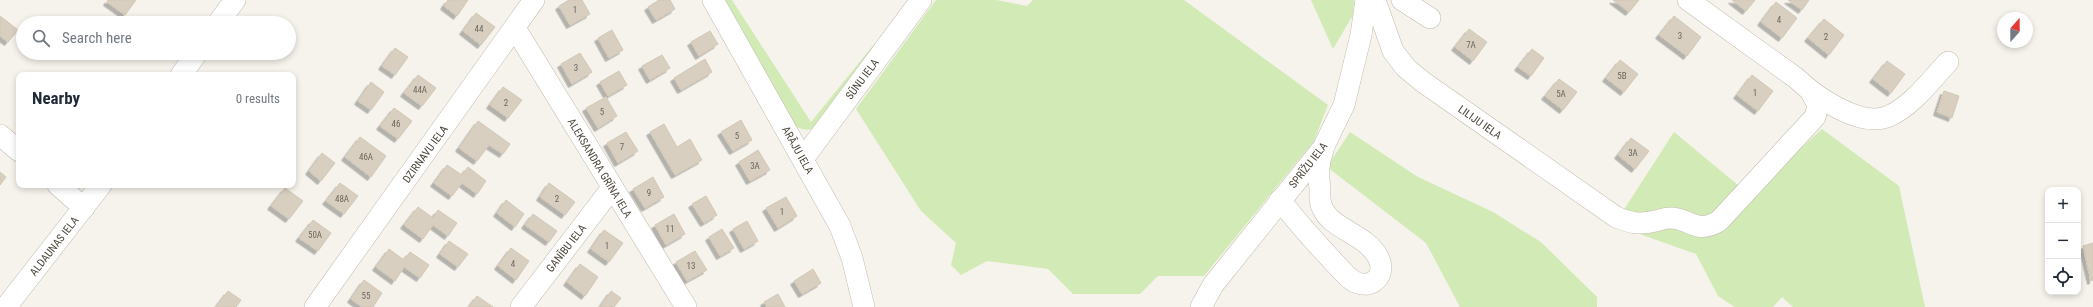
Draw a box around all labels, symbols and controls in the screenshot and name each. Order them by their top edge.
house number: 1 [573,5,577,15]
north arrow [1997,12,2033,48]
house number: 4 [1777,15,1782,25]
search box [16,16,296,60]
house number: 44 [475,24,484,34]
icon: search [30,27,52,49]
text: Search here [62,29,132,47]
house number: 3 [1678,31,1682,41]
house number: 2 [1824,32,1829,42]
house number: 7A [1466,40,1476,50]
street label: SŪNU IELA [843,56,882,102]
house number: 3 [574,63,578,73]
house number: 5B [1617,71,1627,81]
house number: 44A [413,85,427,95]
text: Nearby [32,88,80,108]
house number: 1 [1753,88,1757,98]
house number: 5A [1556,89,1566,99]
text: 0 results [236,91,280,106]
house number: 2 [504,98,509,108]
street label: LILIJU IELA [1456,103,1504,142]
house number: 5 [600,107,605,117]
street label: ALEKSANDRA GRĪNA IELA [565,116,635,221]
house number: 46 [392,119,400,129]
street label: DZIRNAVU IELA [400,122,451,186]
street label: ARĀJU IELA [779,124,816,177]
house number: 5 [735,131,740,141]
street label: SPRĪŽU IELA [1286,139,1331,191]
house number: 7 [620,142,625,152]
house number: 3A [1628,148,1638,158]
house number: 46A [359,152,373,162]
house number: 3A [750,161,760,171]
map controls [2045,187,2081,295]
button: + [2045,187,2081,223]
house number: 9 [647,188,651,198]
house number: 48A [335,194,349,204]
house number: 2 [555,194,560,204]
house number: 1 [780,207,784,217]
street label: ALDAUNAS IELA [27,214,82,279]
street label: GANĪBU IELA [544,221,589,275]
button: − [2045,223,2081,259]
house number: 11 [666,224,674,234]
house number: 50A [308,230,322,240]
house number: 1 [605,241,609,251]
house number: 4 [511,259,516,269]
button: locate [2045,259,2081,295]
house number: 13 [687,261,695,271]
house number: 55 [362,291,371,301]

